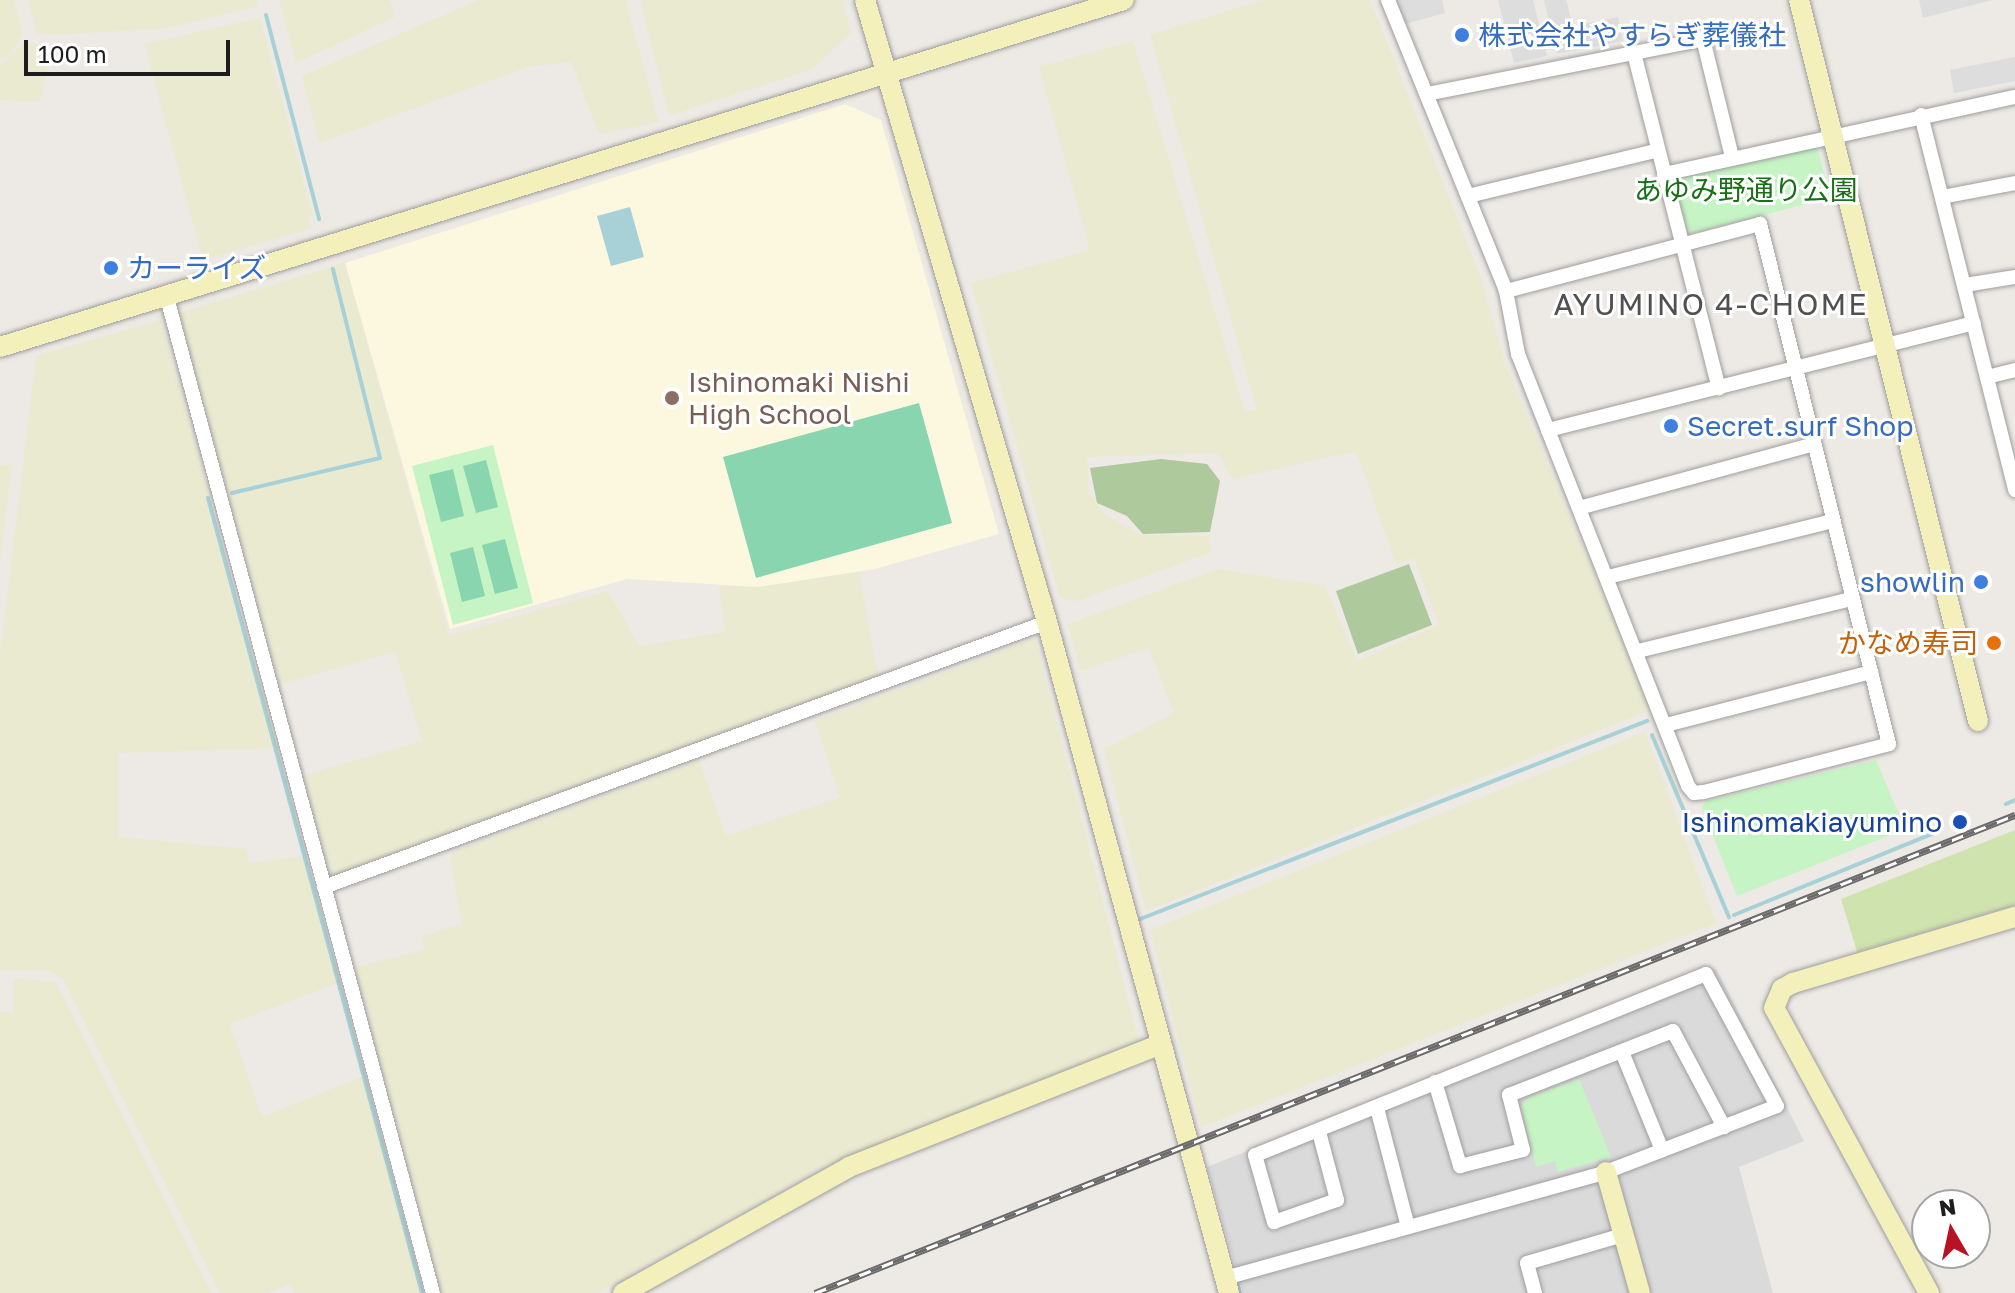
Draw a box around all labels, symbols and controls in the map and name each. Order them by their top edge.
place label: 株式会社やすらぎ葬儀社 [1478,18,1786,52]
scale bar [28,24,234,74]
marker: 株式会社やすらぎ葬儀社 [1453,26,1471,44]
text: 100 m [38,39,107,68]
park label: あゆみ野通り公園 [1634,173,1858,207]
place label: カーライズ [127,251,267,285]
marker: カーライズ [102,259,120,277]
district label: AYUMINO 4-CHOME [1553,286,1869,322]
place label: Ishinomaki Nishi High School [688,365,910,431]
marker: Ishinomaki Nishi High School [663,389,681,407]
place label: Secret.surf Shop [1687,409,1913,443]
marker: Secret.surf Shop [1662,417,1680,435]
place label: showlin [1860,565,1965,599]
marker: showlin [1972,573,1990,591]
place label: かなめ寿司 [1838,626,1978,660]
marker: かなめ寿司 [1985,634,2003,652]
place label: Ishinomakiayumino [1682,805,1942,839]
marker: Ishinomakiayumino [1949,811,1971,833]
north arrow [1911,1189,1991,1269]
text: N [1937,1192,1958,1221]

